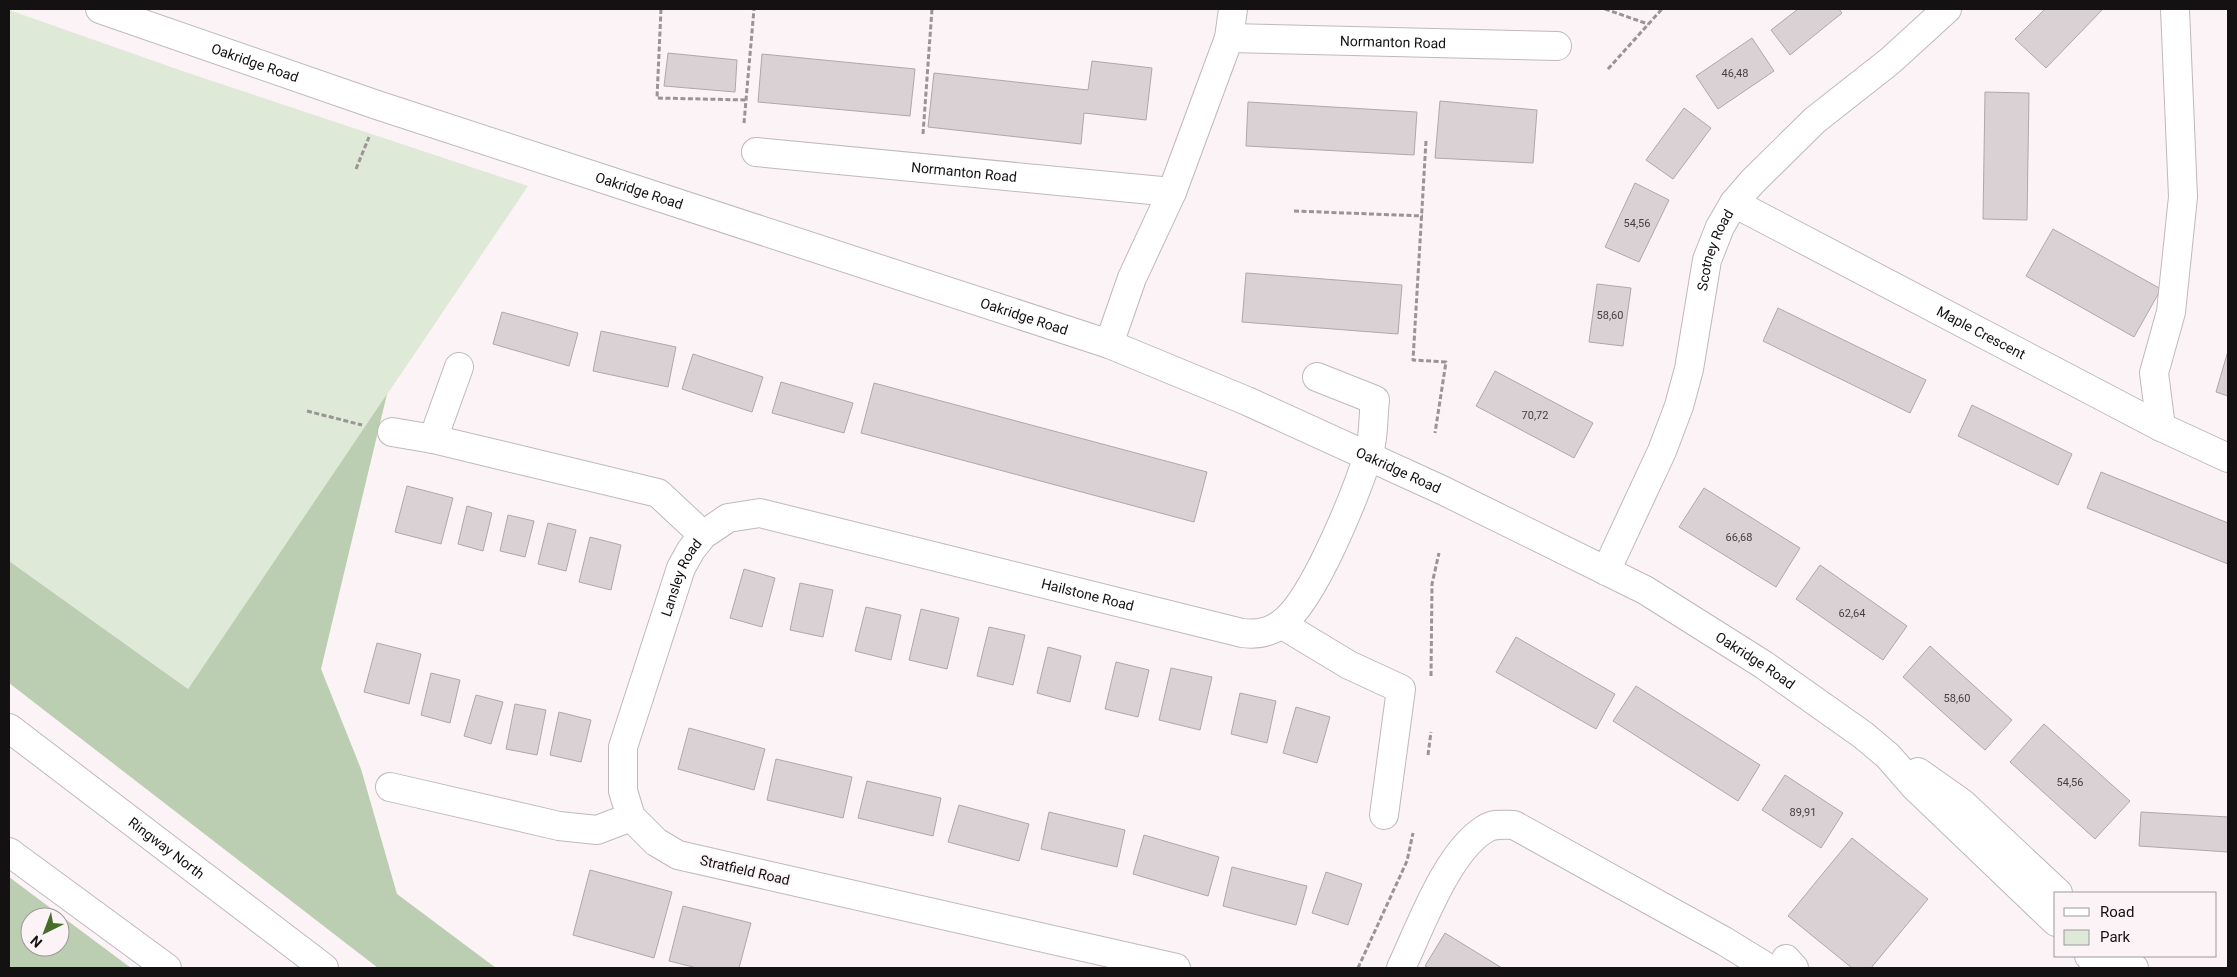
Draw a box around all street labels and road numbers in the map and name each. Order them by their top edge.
street label: Normanton Road [1340,33,1446,51]
street label: Oakridge Road [209,40,301,85]
street label: Normanton Road [910,159,1018,185]
street label: Oakridge Road [593,169,685,212]
street label: Scotney Road [1694,207,1736,292]
street label: Oakridge Road [978,295,1070,338]
street label: Maple Crescent [1934,303,2028,363]
street label: Oakridge Road [1354,444,1443,496]
street label: Lansley Road [658,536,705,619]
street label: Hailstone Road [1040,575,1136,614]
street label: Oakridge Road [1713,629,1798,692]
street label: Ringway North [125,814,208,882]
street label: Stratfield Road [699,852,791,888]

